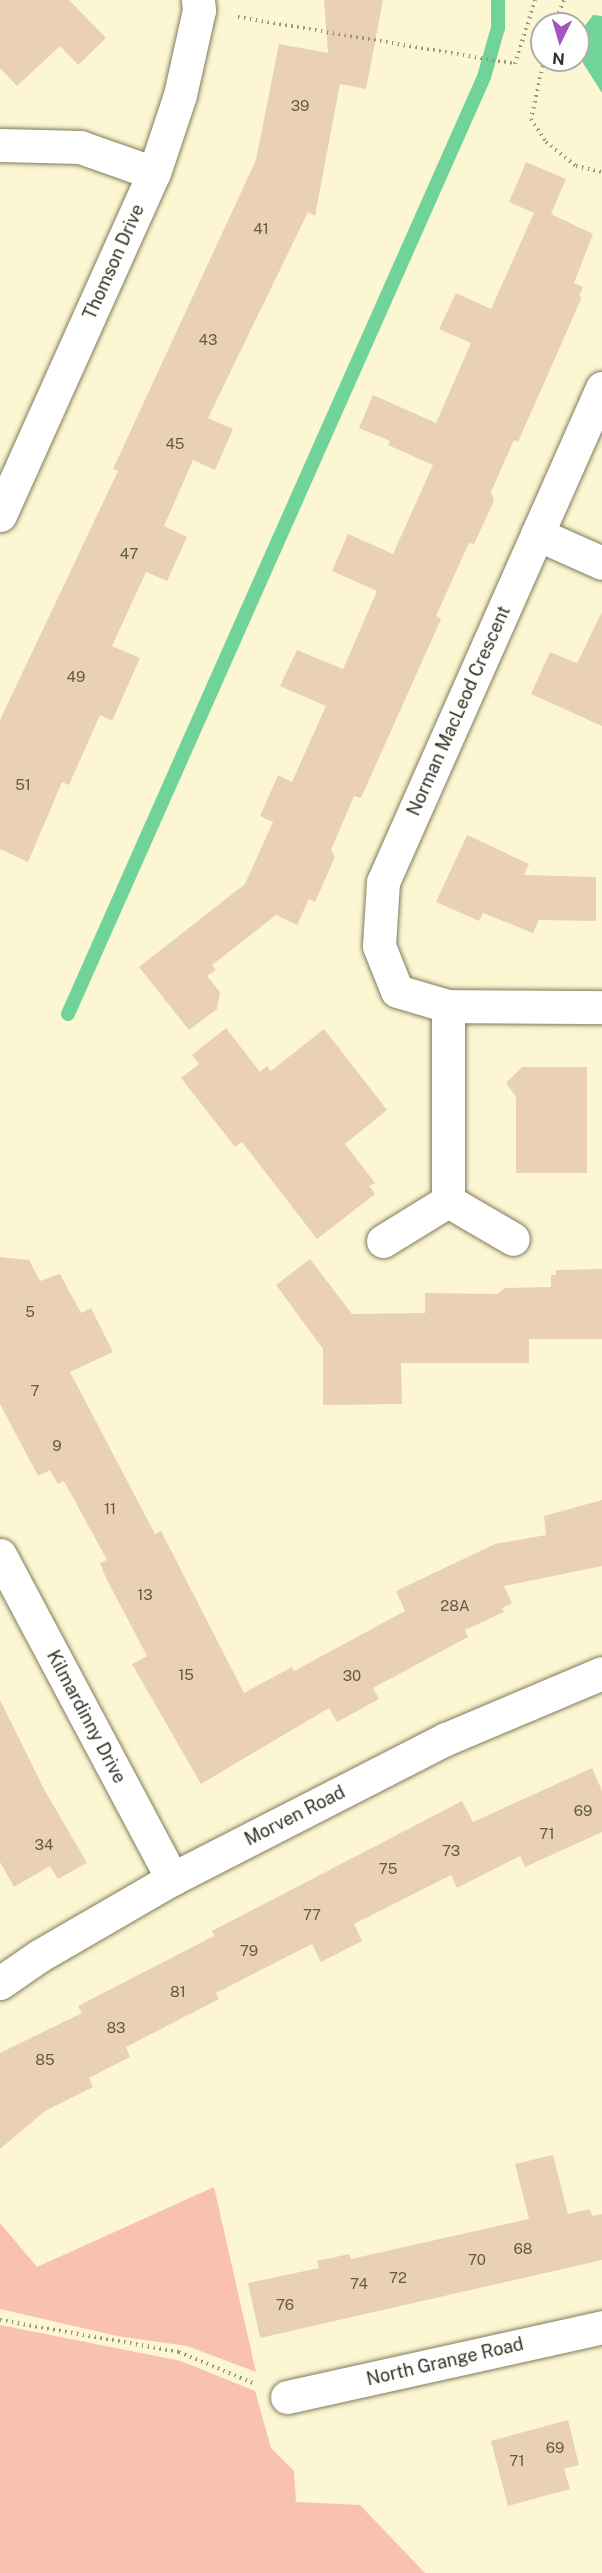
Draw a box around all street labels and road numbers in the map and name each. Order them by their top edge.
street label: Thomson Drive [79,201,149,323]
street label: Norman MacLeod Crescent [403,603,515,819]
street label: Kilmardinny Drive [42,1647,130,1787]
street label: Morven Road [241,1781,349,1851]
street label: North Grange Road [364,2333,526,2391]

